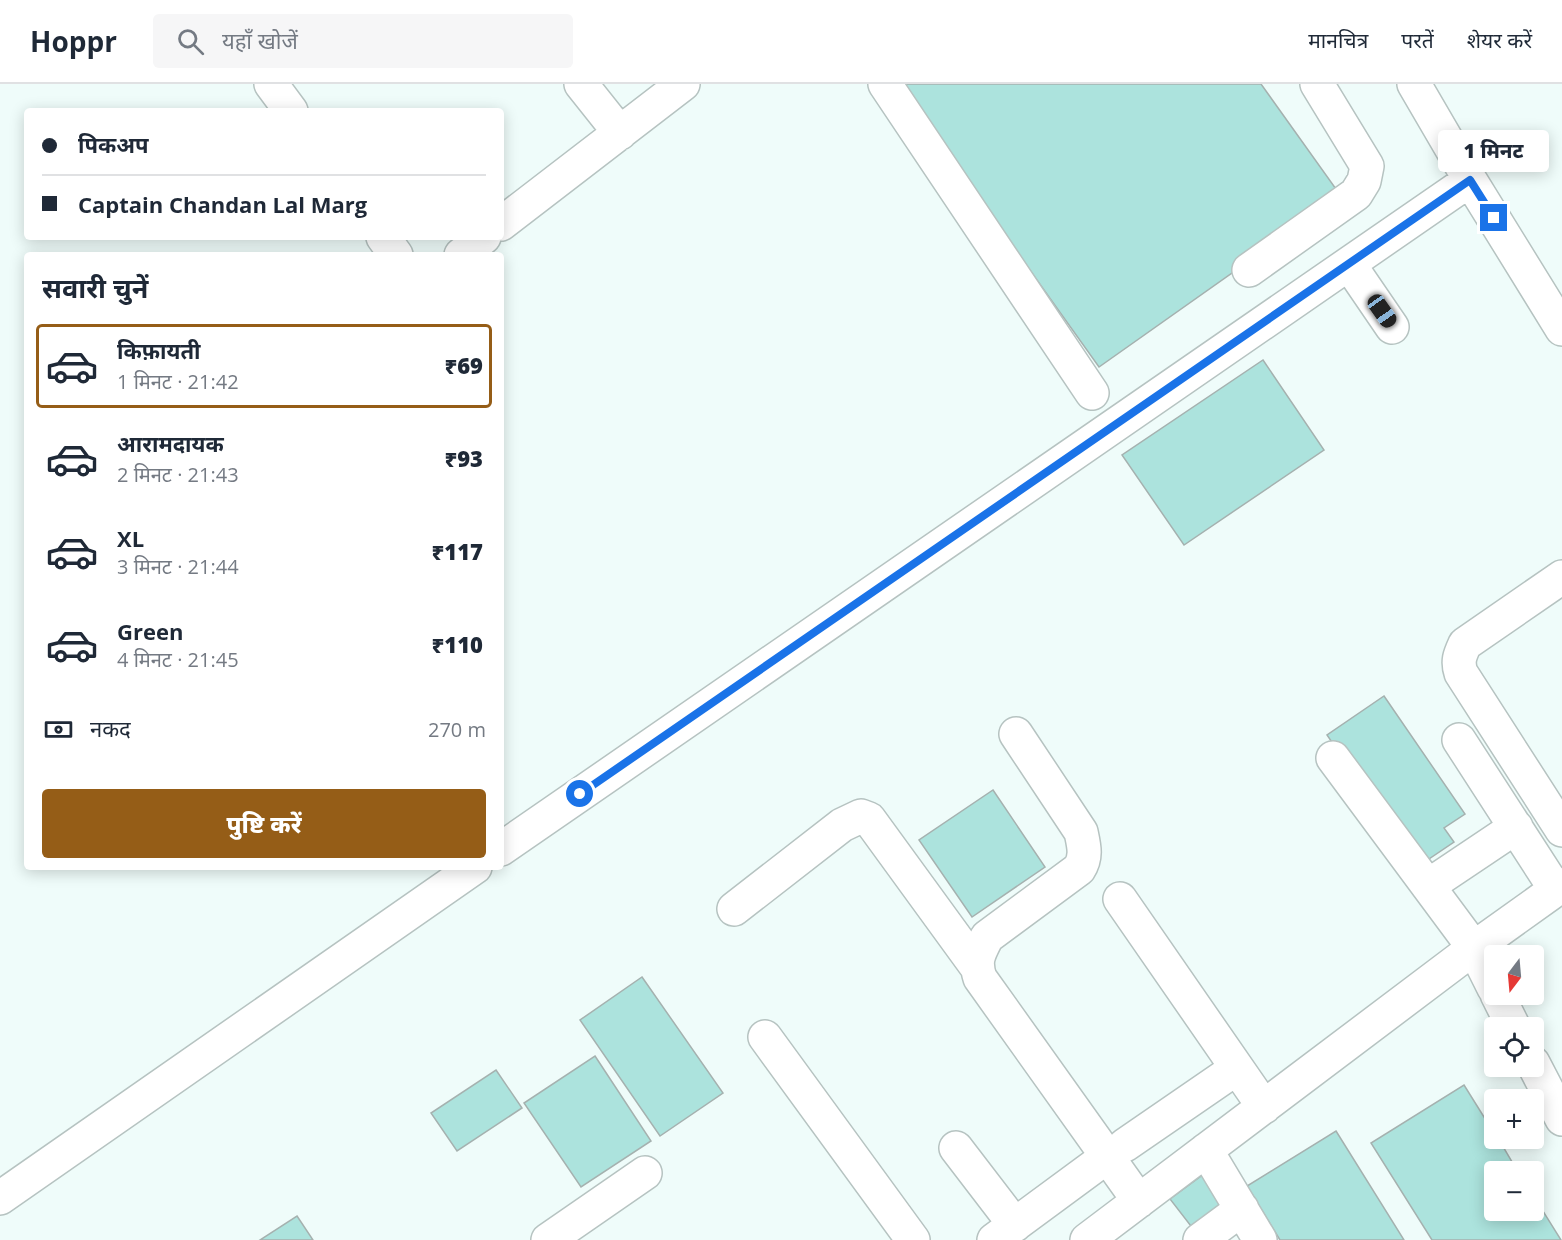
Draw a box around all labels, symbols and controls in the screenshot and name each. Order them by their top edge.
search box [153,14,573,68]
text: Hoppr [30,22,117,60]
icon: search [174,25,207,58]
text: यहाँ खोजें [222,25,298,55]
text: मानचित्र [1308,26,1368,54]
text: परतें [1401,26,1434,54]
text: शेयर करें [1467,26,1532,54]
text: पिकअप [78,129,149,159]
callout: 1 मिनट [1438,131,1550,173]
text: 1 मिनट [1464,137,1523,164]
text: Captain Chandan Lal Marg [78,189,367,219]
route end [1480,204,1507,231]
text: सवारी चुनें [42,269,148,306]
car [1364,291,1400,331]
text: किफ़ायती [117,335,201,365]
icon: car [45,339,99,393]
text: ₹69 [445,350,483,380]
text: 1 मिनट · 21:42 [117,368,239,395]
text: आरामदायक [117,428,224,458]
icon: car [45,432,99,486]
text: ₹93 [445,443,483,473]
text: 2 मिनट · 21:43 [117,461,239,488]
text: XL [117,523,144,553]
icon: car [45,525,99,579]
text: ₹117 [432,536,483,566]
text: 3 मिनट · 21:44 [117,553,239,580]
text: Green [117,616,183,646]
icon: car [45,618,99,672]
text: ₹110 [432,629,483,659]
text: 4 मिनट · 21:45 [117,646,239,673]
icon: cash [42,713,75,746]
text: नकद [90,713,131,743]
text: 270 m [428,716,486,743]
route start [566,780,593,807]
button: पुष्टि करें [42,789,486,858]
north arrow [1484,945,1544,1005]
map controls [1484,945,1544,1221]
button: locate [1484,1017,1544,1077]
button: + [1484,1089,1544,1149]
button: − [1484,1161,1544,1221]

